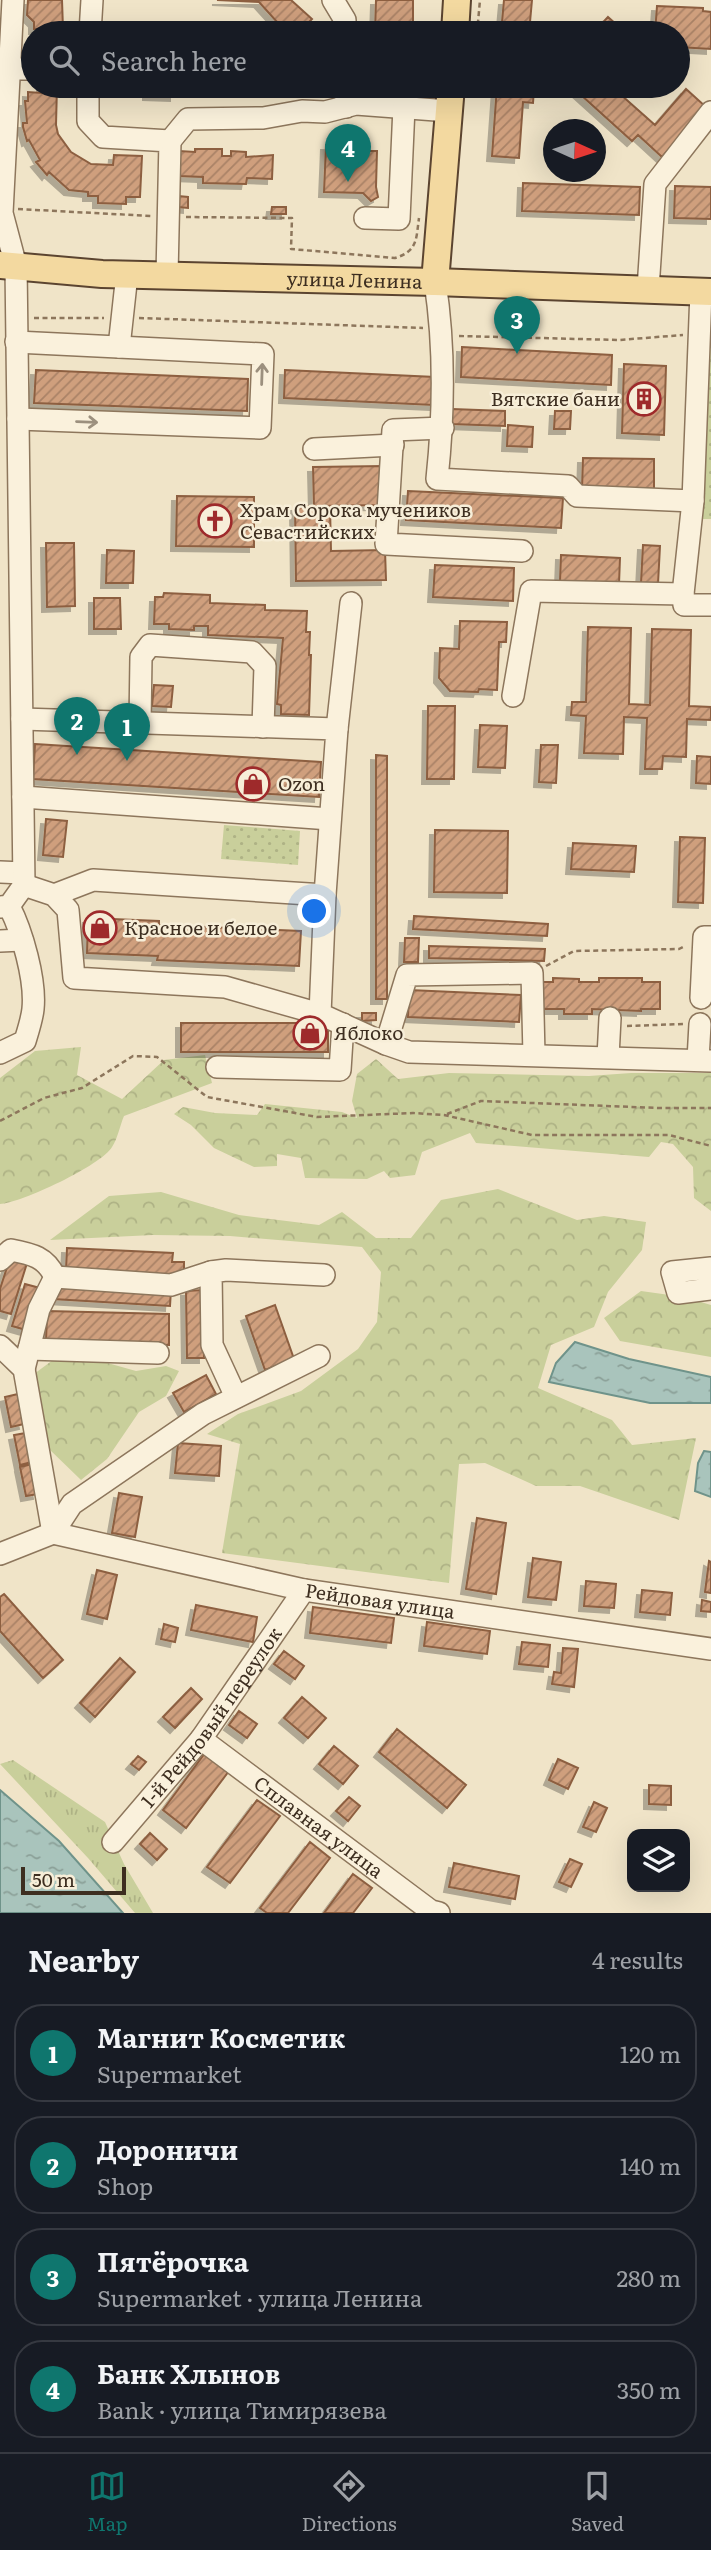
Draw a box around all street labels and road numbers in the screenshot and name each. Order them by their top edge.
street label: улица Ленина [286,263,423,295]
street label: Рейдовая улица [303,1575,458,1625]
street label: 1-й Рейдовый переулок [134,1620,288,1813]
street label: Сплавная улица [249,1768,391,1884]

